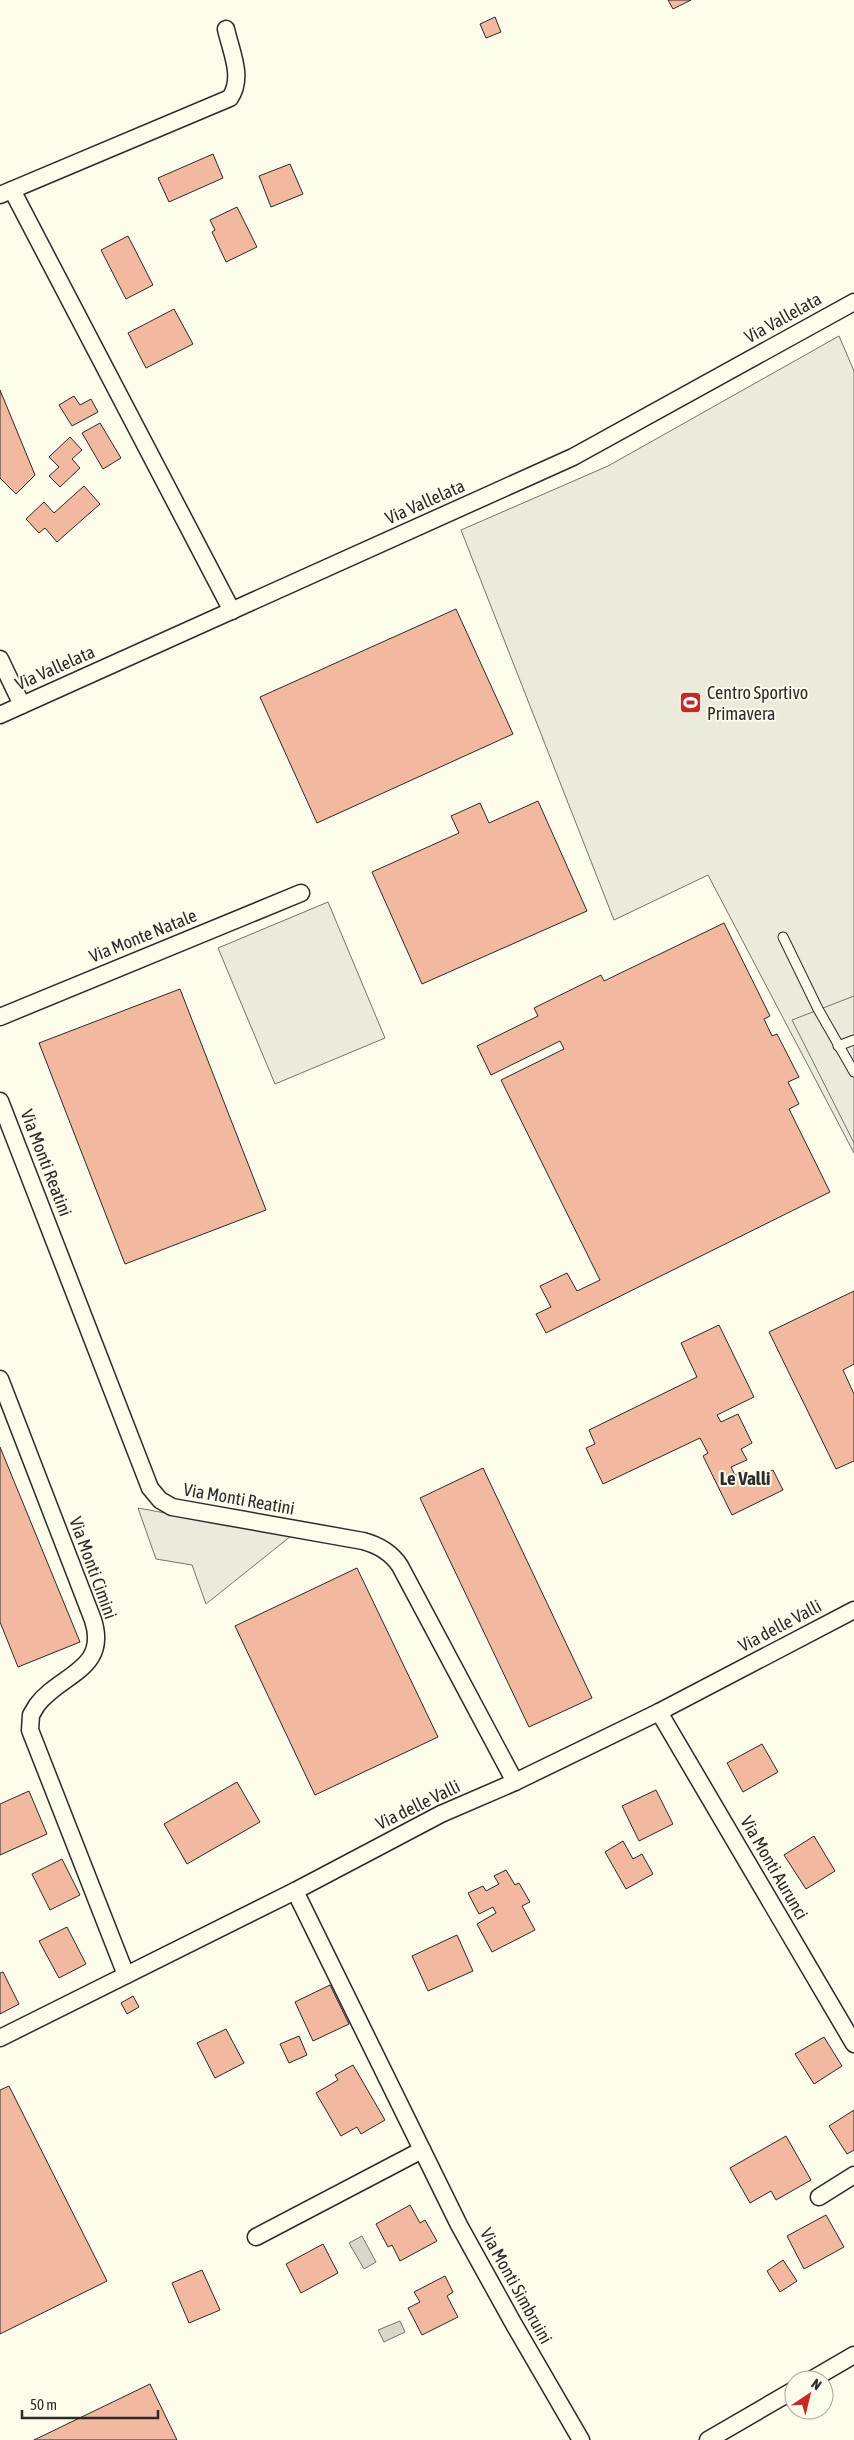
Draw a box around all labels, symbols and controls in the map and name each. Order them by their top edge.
street label: Via Vallelata [741,288,825,347]
street label: Via Vallelata [382,475,468,528]
street label: Via Vallelata [12,641,98,694]
place label: Centro Sportivo Primavera [707,682,808,724]
sports icon: Centro Sportivo Primavera [679,691,703,715]
street label: Via Monte Natale [86,904,200,967]
street label: Via Monti Reatini [16,1107,76,1219]
district label: Le Valli [720,1467,770,1489]
street label: Via Monti Reatini [182,1478,296,1519]
street label: Via Monti Cimini [65,1514,122,1622]
street label: Via delle Valli [735,1595,825,1656]
street label: Via delle Valli [372,1775,463,1834]
street label: Via Monti Aurunci [736,1812,812,1923]
street label: Via Monti Simbruini [476,2224,557,2347]
north arrow [784,2370,834,2420]
text: N [808,2375,824,2393]
scale bar [22,2388,159,2420]
text: 50 m [30,2396,57,2413]

